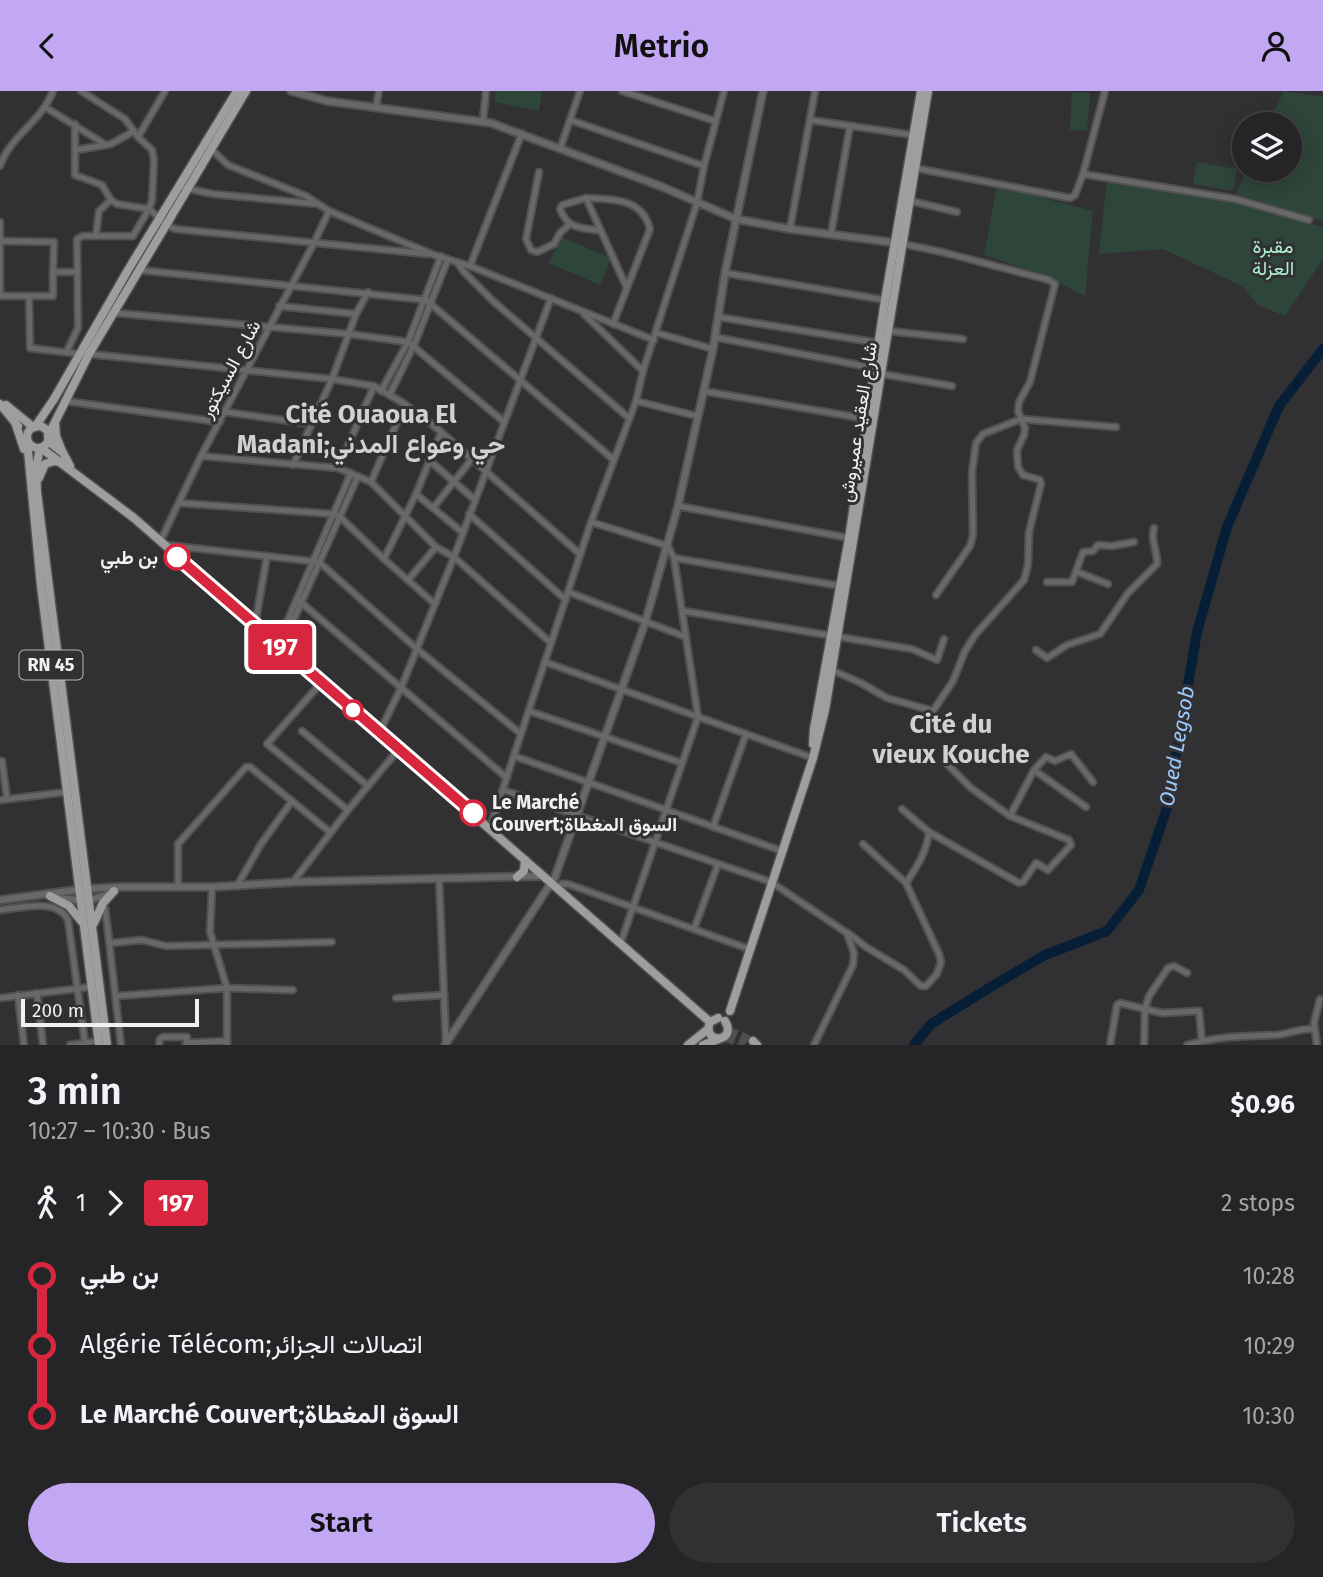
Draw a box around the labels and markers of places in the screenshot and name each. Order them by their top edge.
marker: بن طبي [164,544,190,570]
place label: بن طبي [100,546,158,574]
unlabelled marker [343,700,363,720]
place label: Le Marché Couvert;السوق المغطاة [492,791,677,837]
marker: Le Marché Couvert;السوق المغطاة [460,800,486,826]

